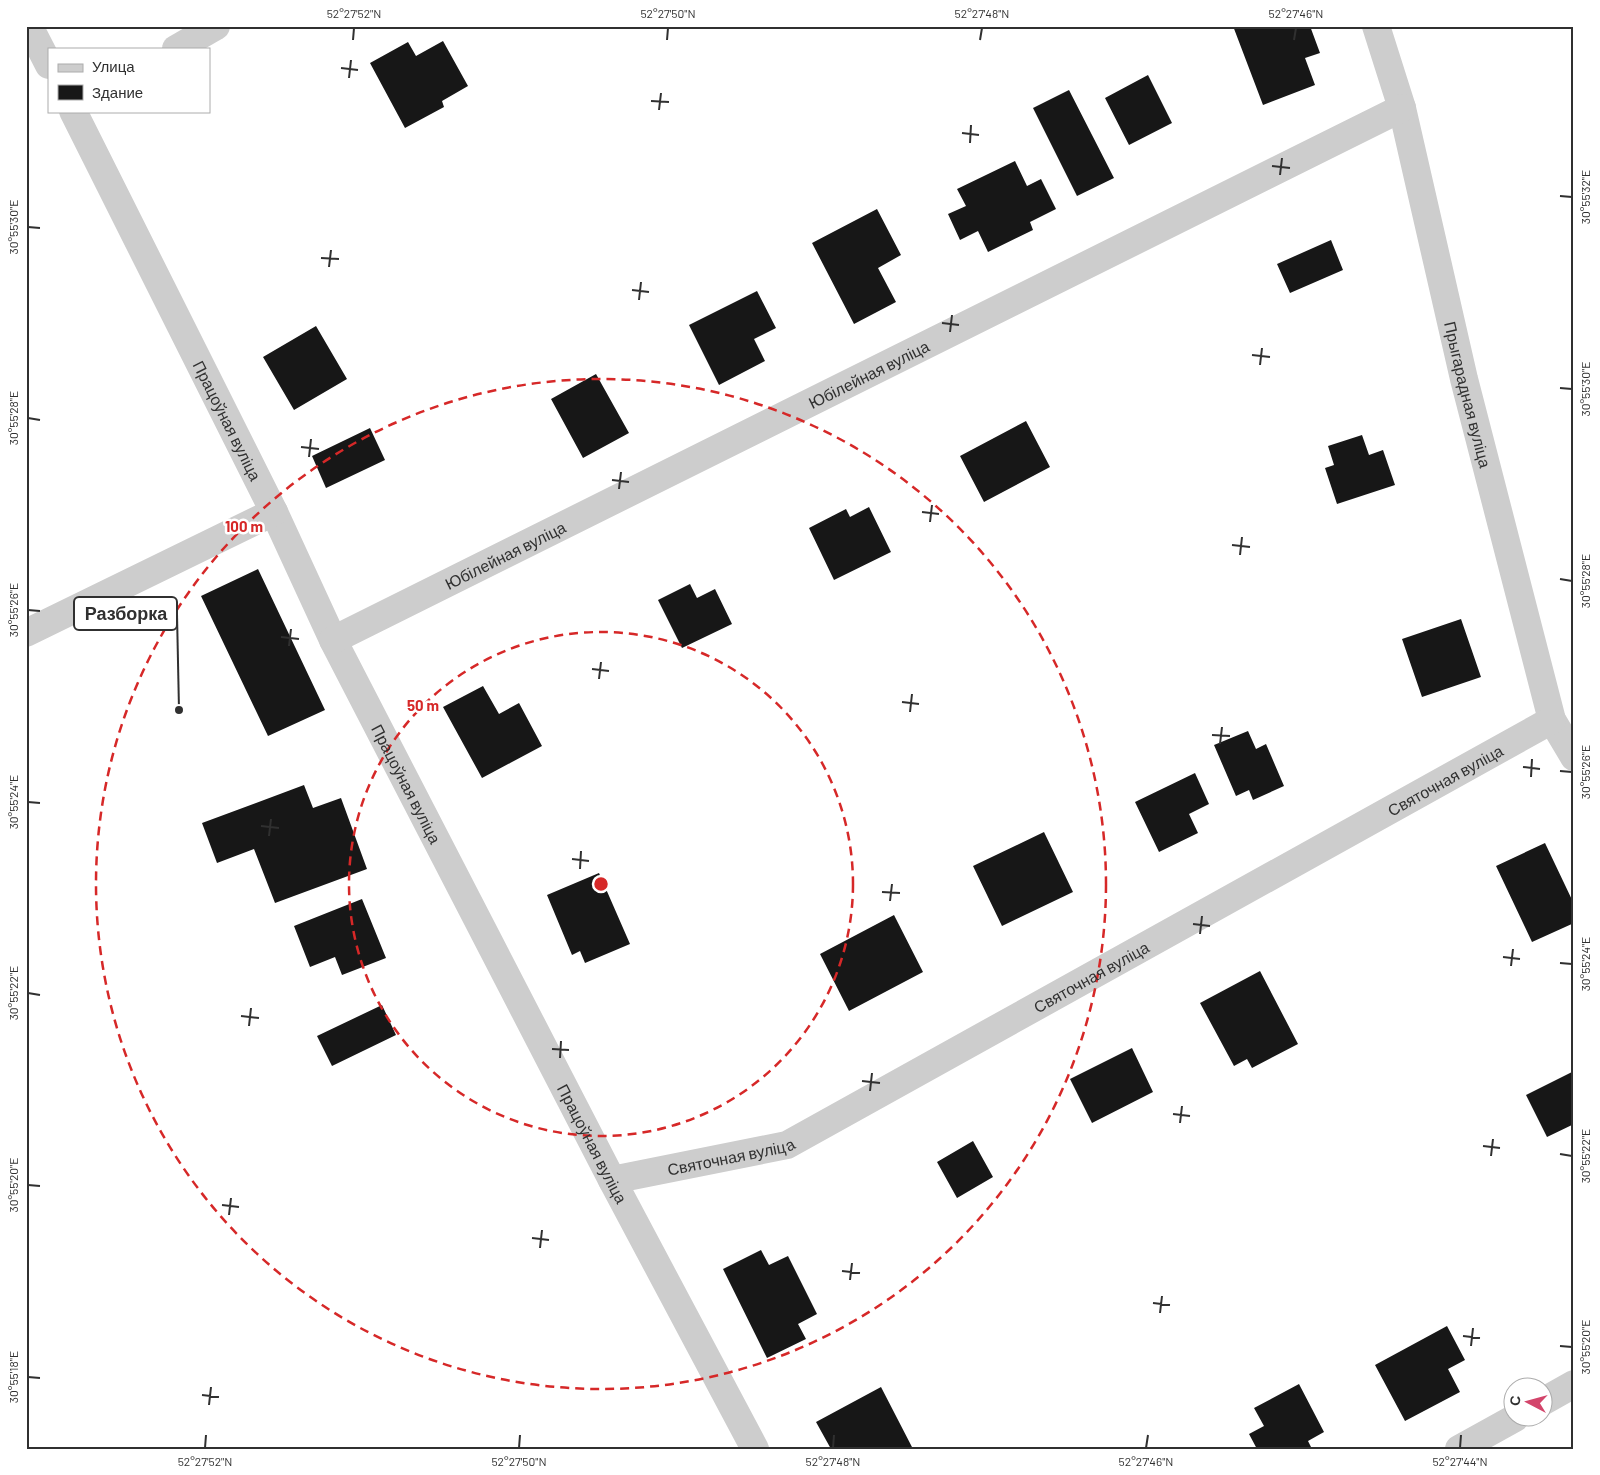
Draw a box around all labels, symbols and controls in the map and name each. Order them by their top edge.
text: 52°27'52"N [327,6,381,20]
text: 52°27'50"N [640,6,696,20]
text: 52°27'48"N [955,6,1009,20]
text: 52°27'46"N [1269,6,1323,20]
legend [48,48,210,112]
text: Улица [92,57,135,75]
text: Здание [92,83,143,101]
text: 30°55'32"E [1578,170,1592,224]
text: 30°55'30"E [6,200,20,254]
street label: Прыгарадная вуліца [1442,319,1496,469]
street label: Юбілейная вуліца [805,336,932,412]
street label: Працоўная вуліца [190,357,266,483]
text: 30°55'30"E [1578,362,1592,416]
text: 30°55'28"E [6,391,20,445]
street label: Юбілейная вуліца [441,516,569,592]
text: 100 m [225,517,263,535]
text: 30°55'28"E [1578,554,1592,608]
text: 30°55'26"E [6,583,20,637]
callout: Разборка [74,597,177,630]
text: Разборка [85,602,168,624]
text: 50 m [407,696,439,714]
street label: Працоўная вуліца [368,721,446,846]
street label: Святочная вуліца [1384,740,1506,819]
text: 30°55'26"E [1578,745,1592,799]
text: 30°55'24"E [6,775,20,829]
centre of rings [592,875,610,893]
street label: Святочная вуліца [1030,937,1152,1016]
text: 30°55'24"E [1578,937,1592,991]
text: 30°55'22"E [6,966,20,1020]
street label: Працоўная вуліца [554,1080,632,1206]
text: 30°55'22"E [1578,1129,1592,1183]
street label: Святочная вуліца [666,1133,798,1178]
text: 30°55'20"E [6,1157,20,1213]
text: 30°55'20"E [1578,1319,1592,1375]
text: 30°55'18"E [6,1351,20,1403]
north arrow [1502,1378,1552,1428]
text: С [1506,1395,1524,1407]
text: 52°27'52"N [178,1454,232,1468]
text: 52°27'50"N [491,1454,547,1468]
text: 52°27'48"N [806,1454,860,1468]
text: 52°27'46"N [1119,1454,1173,1468]
text: 52°27'44"N [1432,1454,1488,1468]

